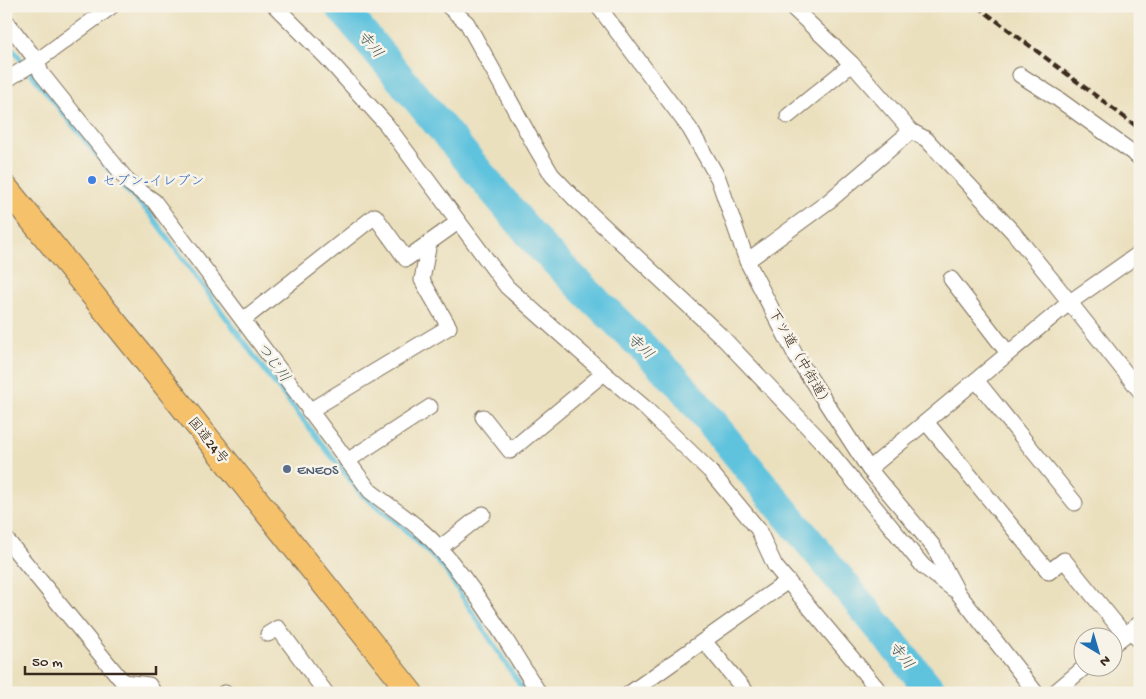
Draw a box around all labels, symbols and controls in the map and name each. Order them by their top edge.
water label: 寺川 [353,27,387,63]
marker: セブン-イレブン [86,174,98,186]
place label: セブン-イレブン [102,174,204,191]
street label: 下ツ道（中街道） [763,307,834,412]
water label: 寺川 [623,330,657,364]
water label: つじ川 [252,340,293,387]
street label: 国道24号 [183,415,231,468]
marker: ENEOS [281,463,293,475]
place label: ENEOS [297,463,339,480]
north arrow [1074,626,1124,676]
water label: 寺川 [884,638,918,674]
scale bar [25,644,156,676]
text: N [1096,651,1113,670]
text: 50 m [32,654,63,672]

